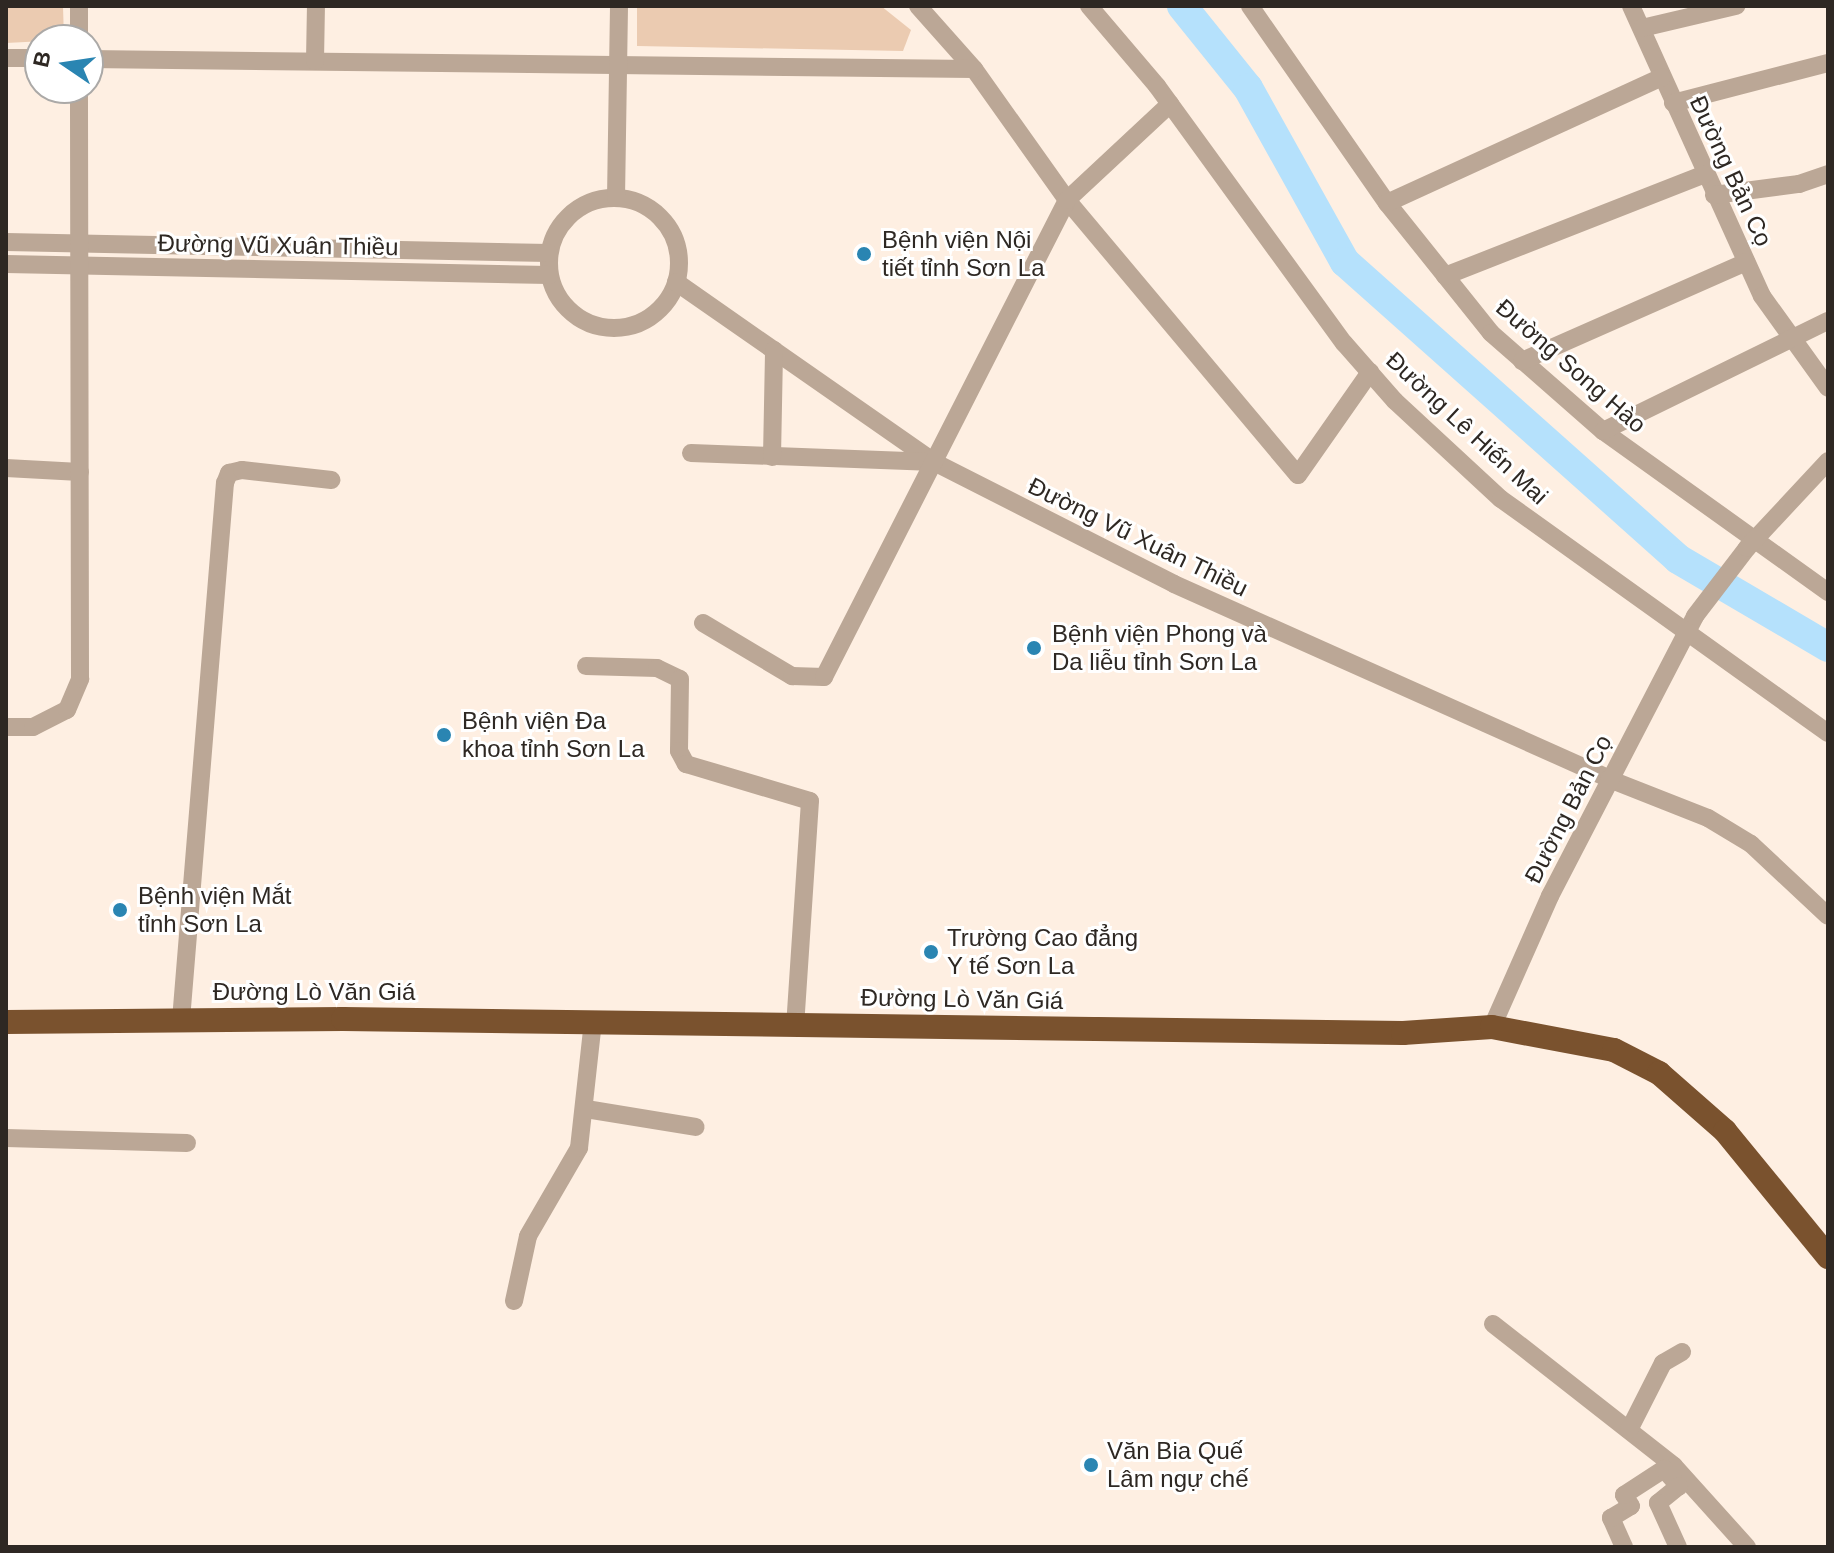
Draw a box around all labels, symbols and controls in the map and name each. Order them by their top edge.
north arrow [24,24,104,104]
text: B [28,48,56,69]
street label: Đường Bản Cọ [1684,91,1778,251]
place label: Bệnh viện Nội tiết tỉnh Sơn La [882,226,1045,282]
street label: Đường Vũ Xuân Thiều [157,228,399,262]
marker: Bệnh viện Nội tiết tỉnh Sơn La [853,243,875,265]
street label: Đường Song Hào [1490,293,1652,439]
street label: Đường Lê Hiến Mai [1380,346,1554,510]
street label: Đường Vũ Xuân Thiều [1023,471,1253,603]
place label: Bệnh viện Phong và Da liễu tỉnh Sơn La [1052,620,1267,676]
marker: Bệnh viện Phong và Da liễu tỉnh Sơn La [1023,637,1045,659]
place label: Bệnh viện Đa khoa tỉnh Sơn La [462,707,645,763]
marker: Bệnh viện Đa khoa tỉnh Sơn La [433,724,455,746]
street label: Đường Bản Cọ [1518,730,1618,888]
place label: Bệnh viện Mắt tỉnh Sơn La [138,882,291,938]
marker: Bệnh viện Mắt tỉnh Sơn La [109,899,131,921]
place label: Trường Cao đẳng Y tế Sơn La [947,924,1138,980]
marker: Trường Cao đẳng Y tế Sơn La [922,943,940,961]
street label: Đường Lò Văn Giá [213,978,415,1006]
street label: Đường Lò Văn Giá [860,983,1064,1015]
place label: Văn Bia Quế Lâm ngự chế [1107,1437,1248,1493]
marker: Văn Bia Quế Lâm ngự chế [1082,1456,1100,1474]

